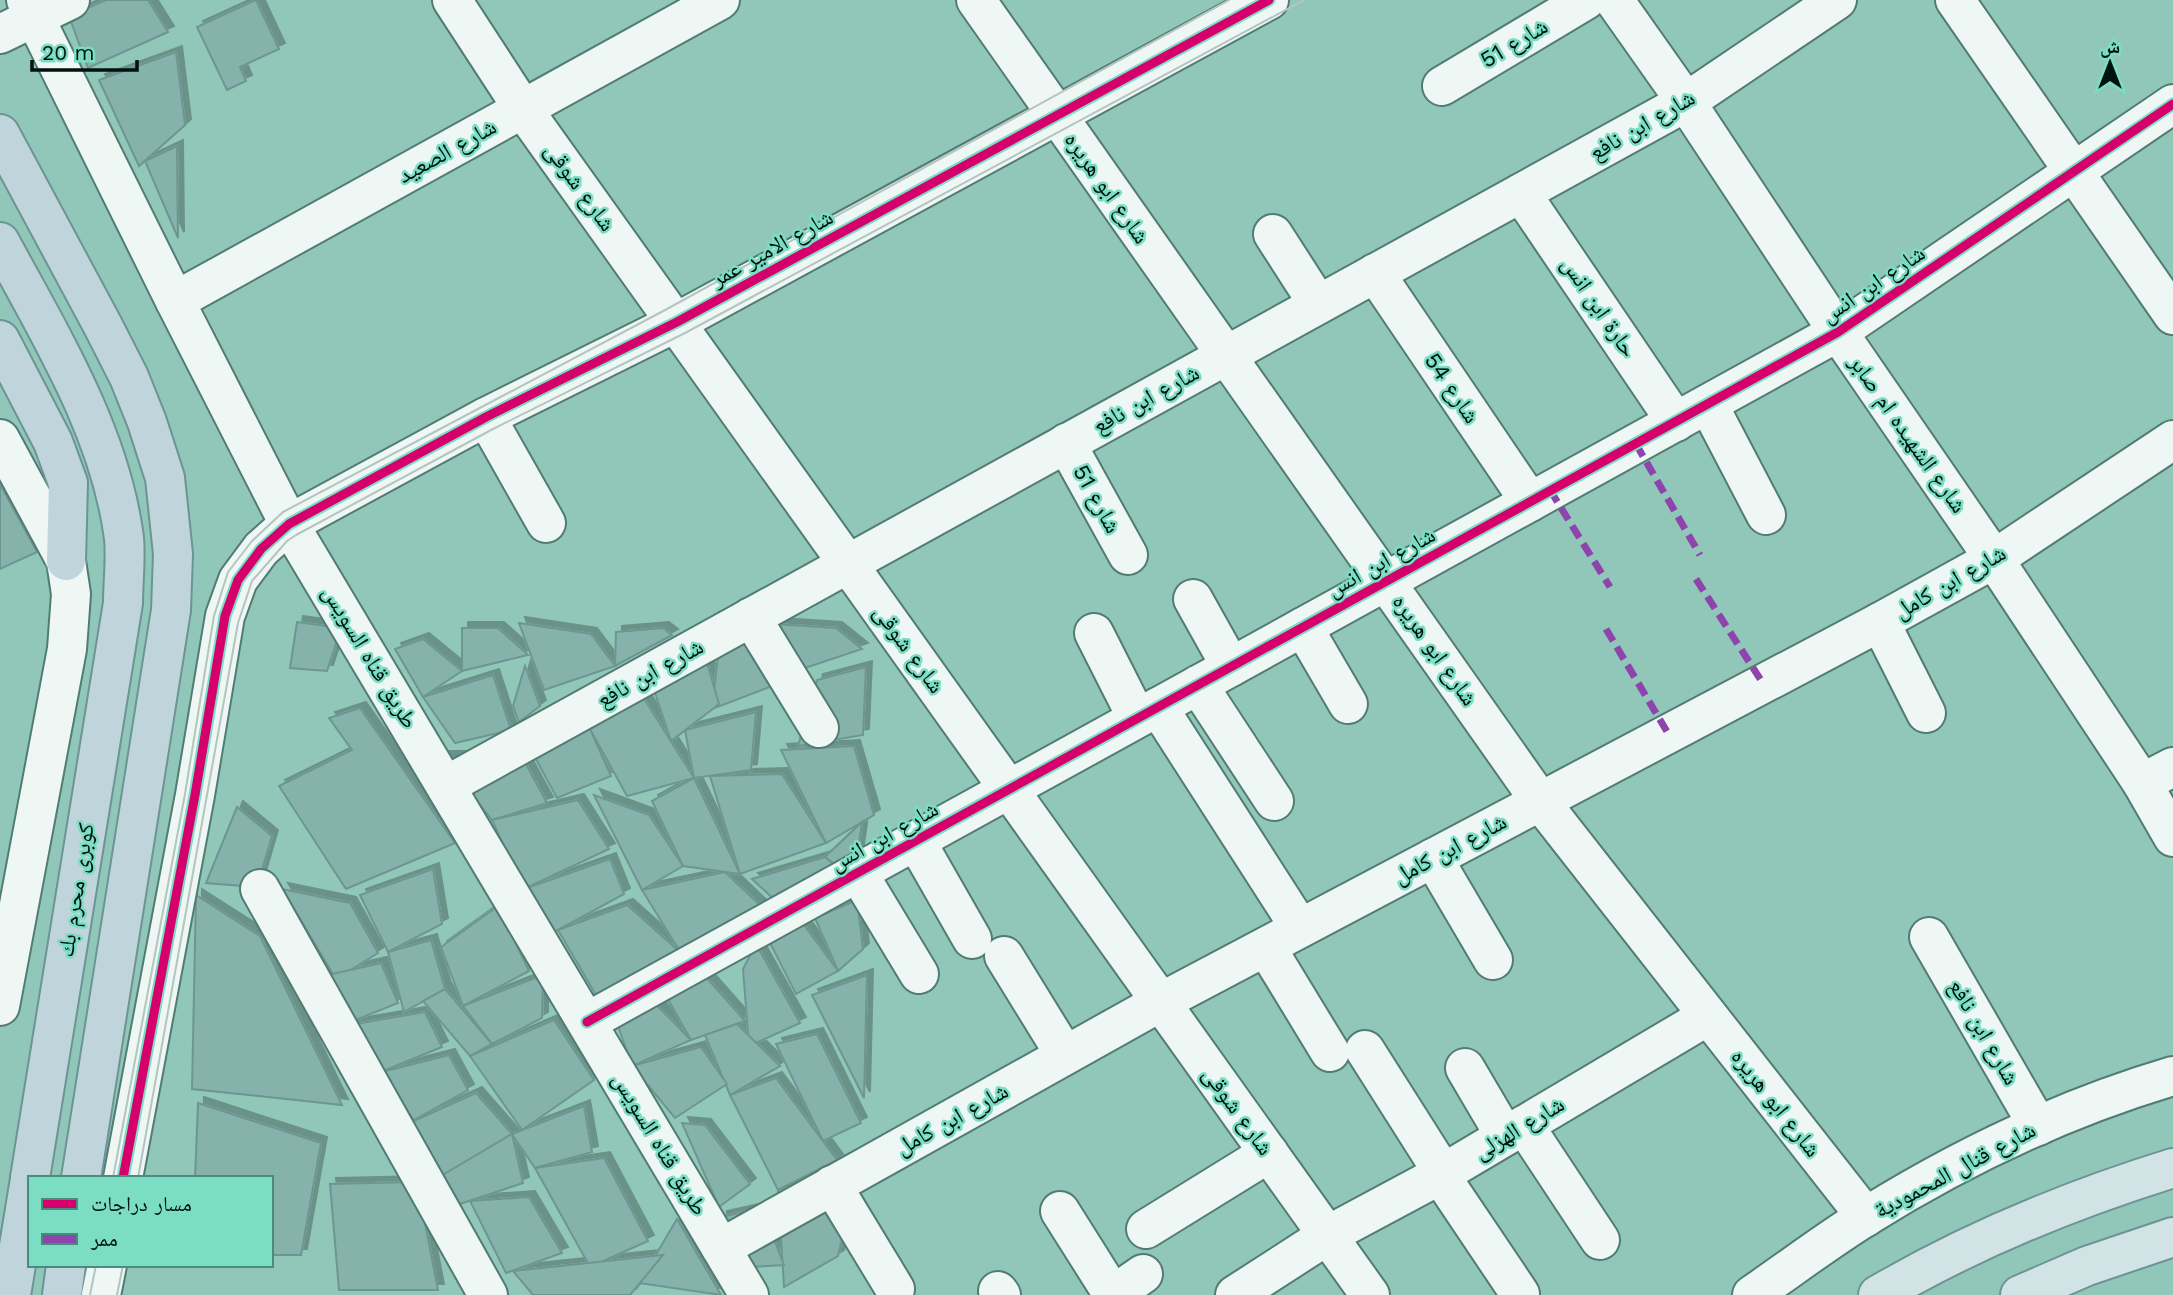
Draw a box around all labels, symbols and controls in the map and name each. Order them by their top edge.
street label: شارع 51 [1475,12,1553,74]
scale bar [32,28,136,72]
north arrow [2075,28,2145,98]
text: ش [2100,35,2120,58]
text: 20 m [42,40,94,65]
street label: شارع ابن نافع [1584,84,1700,167]
street label: شارع الصعيد [393,113,501,190]
street label: شارع ابو هريره [1058,127,1155,249]
street label: شارع شوقى [538,137,621,237]
street label: شارع الامير عمر [705,203,838,294]
street label: شارع ابن انس [1816,239,1931,330]
street label: حارة ابن انس [1556,252,1642,362]
street label: شارع 54 [1418,348,1485,429]
street label: شارع الشهيده ام صابر [1841,349,1973,519]
street label: شارع ابن نافع [1088,359,1204,440]
street label: شارع 51 [1066,460,1127,538]
street label: شارع ابن انس [1322,521,1440,604]
street label: شارع ابن كامل [1890,539,2011,626]
street label: طريق قناه السويس [317,581,423,733]
street label: شارع ابو هريره [1386,589,1483,711]
street label: شارع شوقى [867,599,950,699]
street label: شارع ابن نافع [592,633,708,714]
street label: شارع ابن انس [825,795,943,878]
street label: شارع ابن كامل [1389,808,1512,891]
street label: كوبرى محرم بك [52,821,102,959]
street label: شارع ابن نافع [1942,974,2025,1090]
street label: شارع ابو هريره [1725,1044,1827,1163]
street label: شارع شوقى [1196,1061,1279,1161]
street label: طريق قناه السويس [607,1068,713,1220]
street label: شارع ابن كامل [891,1077,1013,1162]
street label: شارع الهزلى [1469,1091,1570,1166]
street label: شارع قنال المحمودية [1870,1116,2041,1225]
legend [28,1176,273,1267]
text: مسار دراجات [91,1191,192,1216]
text: ممر [90,1226,118,1251]

